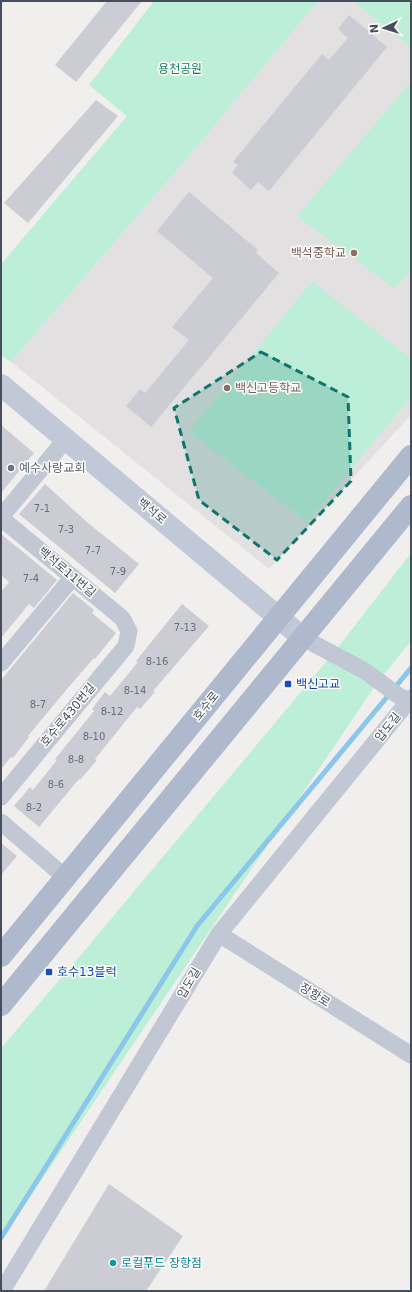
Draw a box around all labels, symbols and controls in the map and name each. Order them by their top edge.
north arrow [364,8,404,48]
text: N [368,24,381,34]
park label: 용천공원 [158,62,202,76]
place label: 백석중학교 [291,246,346,260]
marker: 백석중학교 [349,248,359,258]
place label: 백신고등학교 [235,381,301,395]
marker: 백신고등학교 [222,383,232,393]
place label: 예수사랑교회 [19,461,85,475]
marker: 예수사랑교회 [6,463,16,473]
street label: 백석로 [135,495,169,527]
house number: 7-1 [34,503,50,514]
house number: 7-3 [58,524,74,535]
street label: 백석로11번길 [36,544,98,600]
house number: 7-7 [85,545,101,556]
house number: 7-9 [110,566,126,577]
house number: 7-4 [23,573,39,584]
house number: 7-13 [174,622,196,633]
house number: 8-16 [146,656,168,667]
place label: 백신고교 [296,677,340,691]
marker: 백신고교 [283,679,293,689]
street label: 호수로430번길 [38,681,98,749]
house number: 8-14 [124,685,146,696]
street label: 호수로 [190,689,222,723]
house number: 8-7 [30,699,46,710]
house number: 8-12 [101,706,123,717]
street label: 압도길 [372,710,404,744]
house number: 8-10 [83,731,105,742]
house number: 8-8 [68,754,84,765]
house number: 8-6 [48,779,64,790]
house number: 8-2 [26,802,42,813]
place label: 호수13블럭 [57,965,116,979]
street label: 압도길 [174,965,204,1001]
marker: 호수13블럭 [44,967,54,977]
street label: 장항로 [297,980,333,1010]
place label: 로컬푸드 장항점 [121,1256,202,1270]
marker: 로컬푸드 장항점 [108,1258,118,1268]

